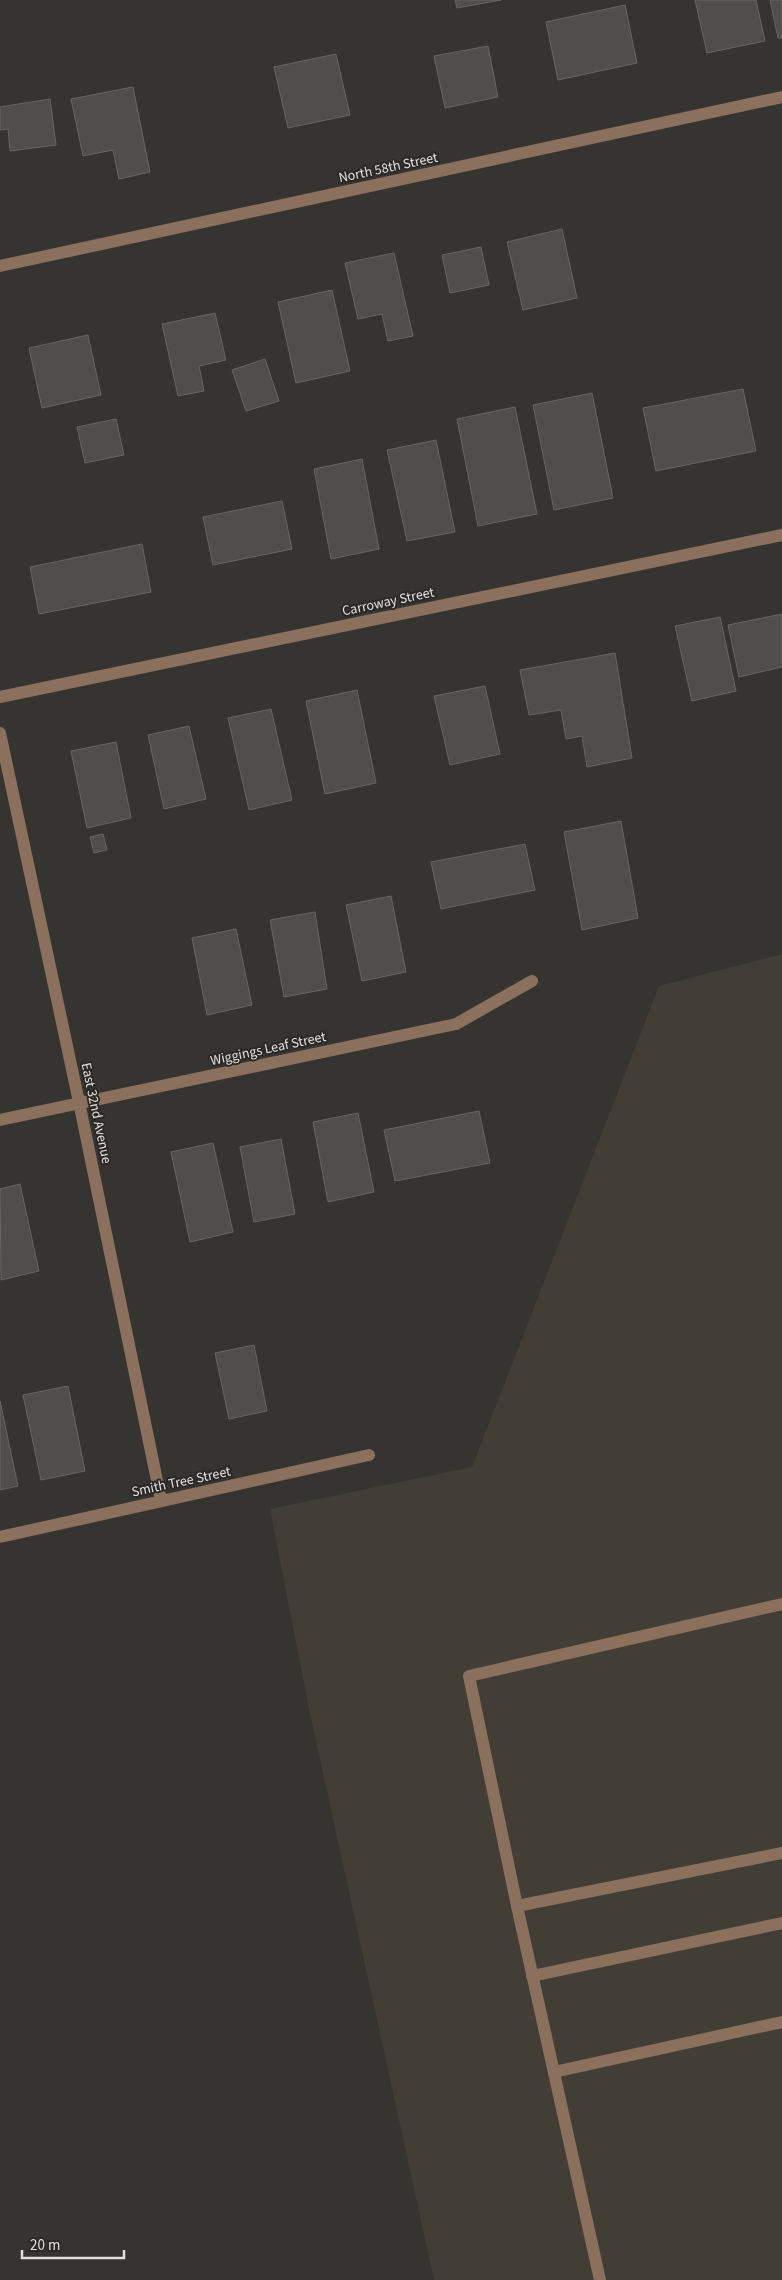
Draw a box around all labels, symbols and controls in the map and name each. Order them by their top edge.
street label: North 58th Street [337,148,440,188]
street label: Carroway Street [340,582,436,621]
street label: Wiggings Leaf Street [209,1027,328,1071]
street label: East 32nd Avenue [76,1061,117,1166]
street label: Smith Tree Street [130,1462,233,1502]
scale bar [22,2228,125,2260]
text: 20 m [30,2235,60,2256]

